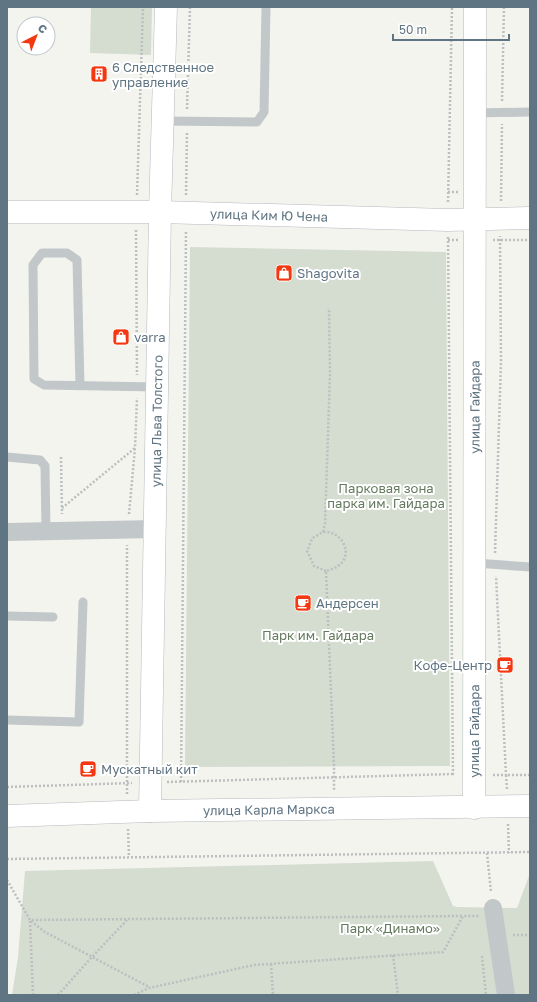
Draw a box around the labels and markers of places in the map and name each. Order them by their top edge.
place label: 6 Следственное управление [112,59,214,90]
building icon: 6 Следственное управление [89,64,109,84]
shop icon: Shagovita [274,263,294,283]
place label: Shagovita [297,265,360,281]
shop icon: varra [111,327,131,347]
place label: varra [134,329,166,345]
cafe icon: Андерсен [293,593,313,613]
place label: Андерсен [316,595,379,611]
cafe icon: Кофе-Центр [495,655,515,675]
place label: Кофе-Центр [414,657,492,673]
cafe icon: Мускатный кит [78,759,98,779]
place label: Мускатный кит [101,761,198,777]

